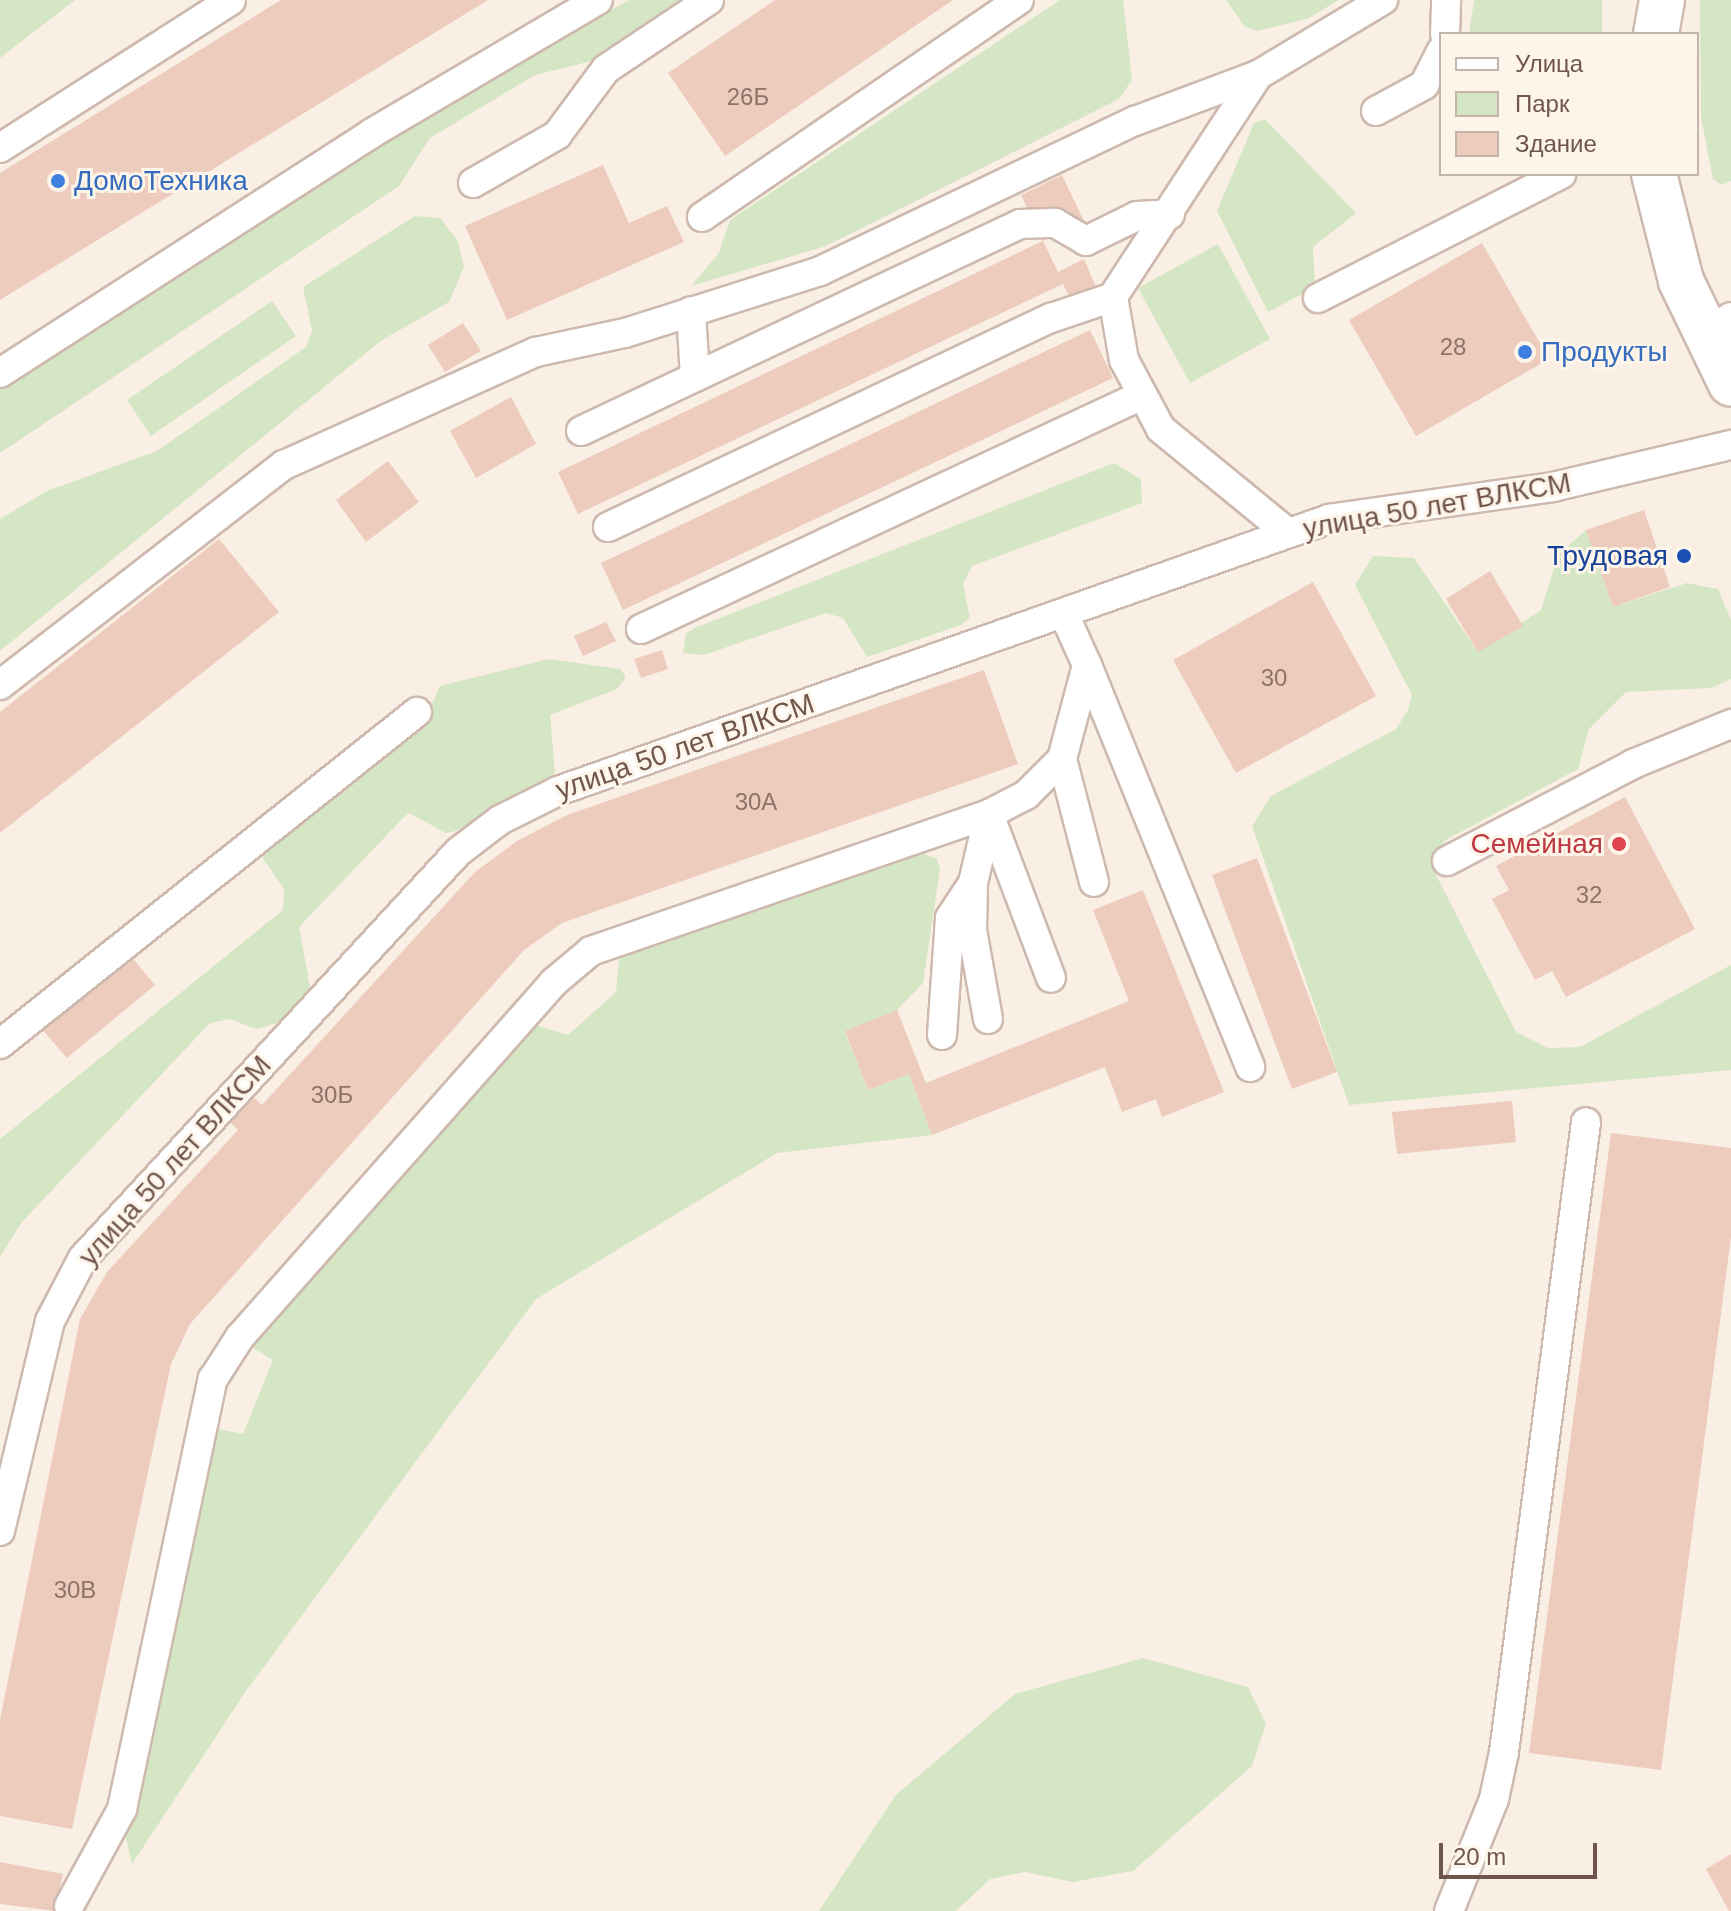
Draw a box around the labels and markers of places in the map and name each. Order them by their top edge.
place label: ДомоТехника [74,164,248,198]
marker: ДомоТехника [49,172,67,190]
place label: Продукты [1541,335,1668,369]
marker: Продукты [1516,343,1534,361]
place label: Трудовая [1547,539,1668,573]
marker: Трудовая [1675,547,1693,565]
place label: Семейная [1471,827,1603,861]
marker: Семейная [1610,835,1628,853]

